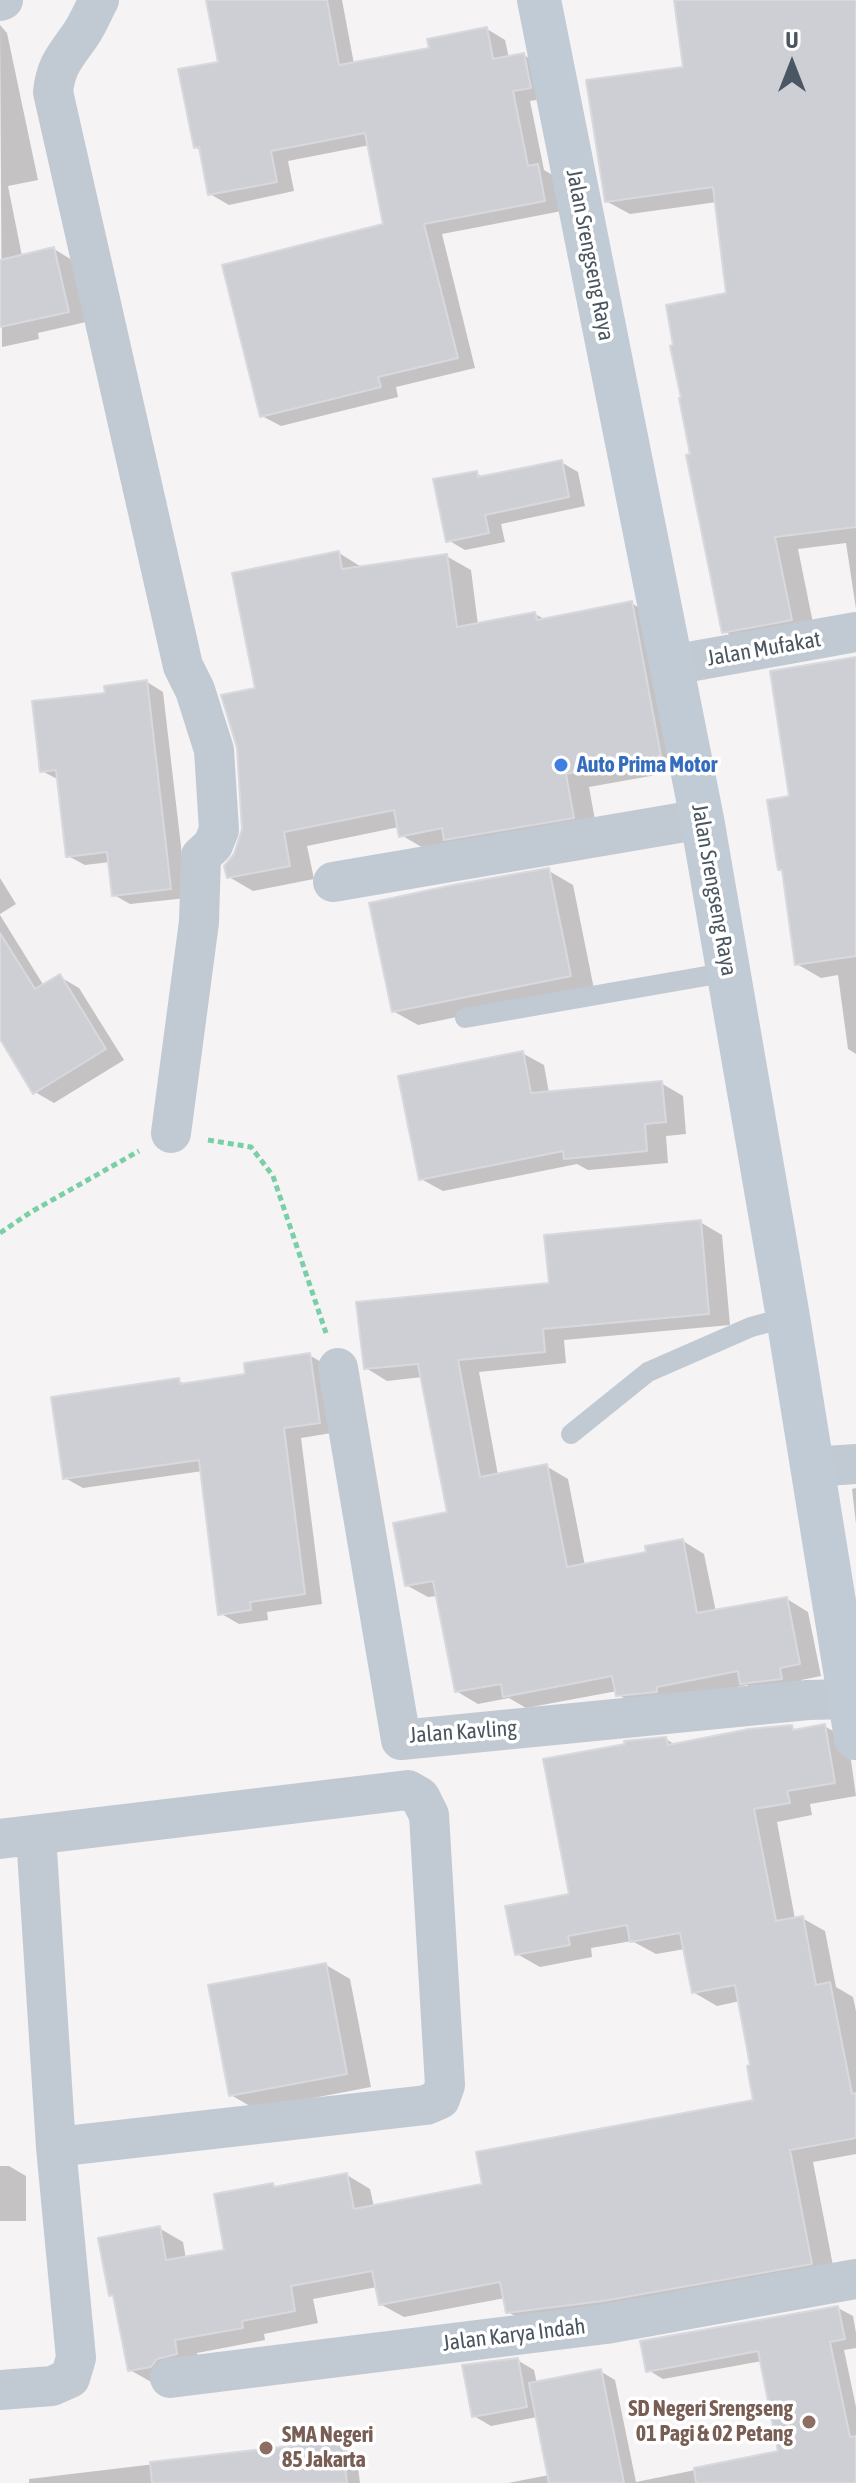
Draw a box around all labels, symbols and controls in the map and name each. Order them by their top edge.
north arrow [752,24,832,104]
text: U [786,27,798,53]
street label: Jalan Srengseng Raya [560,167,620,343]
street label: Jalan Mufakat [705,626,823,672]
place label: Auto Prima Motor [577,752,717,778]
marker: Auto Prima Motor [552,756,570,774]
street label: Jalan Srengseng Raya [686,802,742,978]
street label: Jalan Kavling [408,1715,518,1749]
street label: Jalan Karya Indah [441,2313,587,2357]
place label: SD Negeri Srengseng 01 Pagi & 02 Petang [628,2396,793,2448]
marker: SD Negeri Srengseng 01 Pagi & 02 Petang [800,2413,818,2431]
place label: SMA Negeri 85 Jakarta [282,2422,373,2474]
marker: SMA Negeri 85 Jakarta [257,2439,275,2457]

